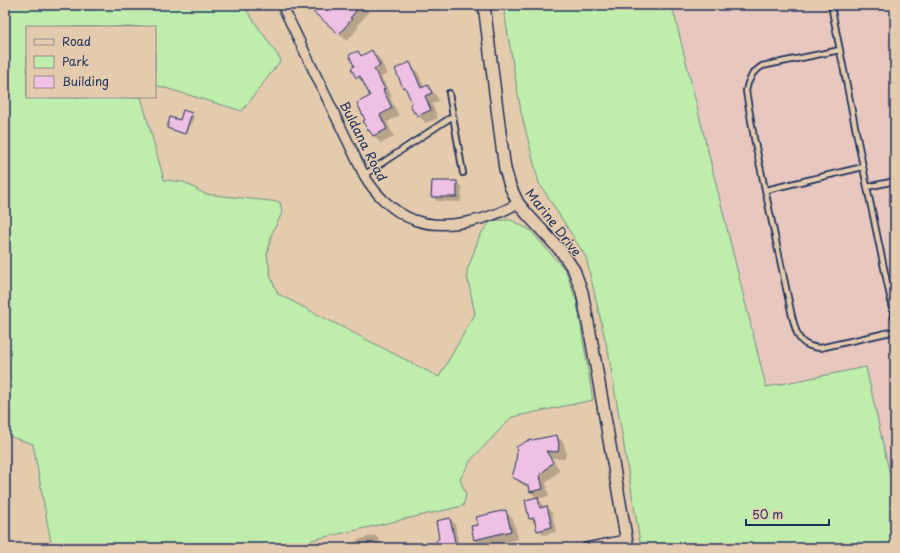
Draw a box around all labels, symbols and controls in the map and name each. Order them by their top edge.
legend [26,26,156,98]
text: Road [62,32,91,50]
text: Park [62,52,89,70]
text: Building [62,72,109,90]
street label: Buldana Road [336,98,392,184]
street label: Marine Drive [521,184,587,260]
scale bar [746,501,829,527]
text: 50 m [752,505,783,523]

